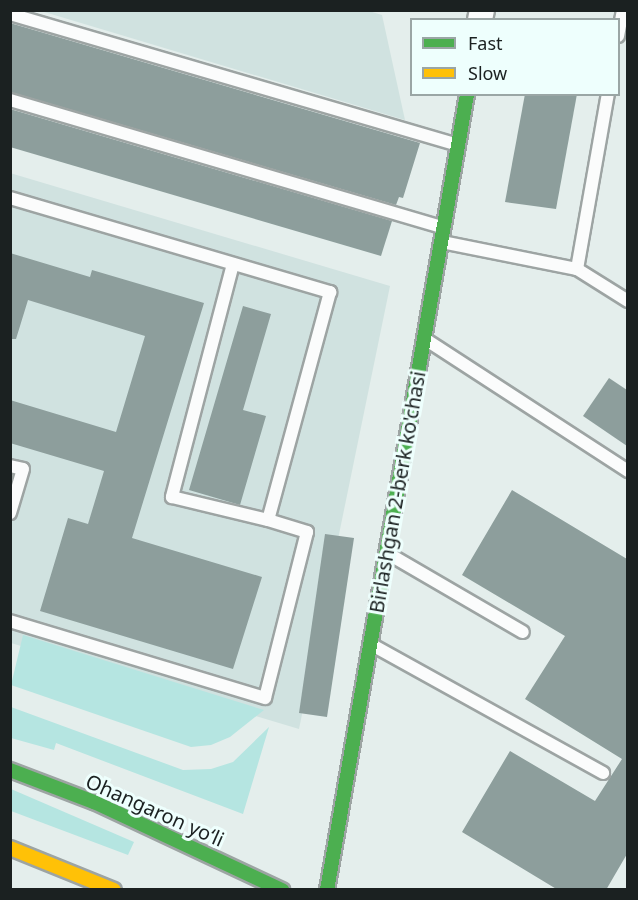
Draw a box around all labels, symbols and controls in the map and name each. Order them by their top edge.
legend [410,18,620,96]
text: Fast [468,31,503,55]
text: Slow [468,61,507,85]
street label: Birlashgan 2-berk ko'chasi [364,369,430,615]
street label: Ohangaron yoʻli [82,769,228,851]

